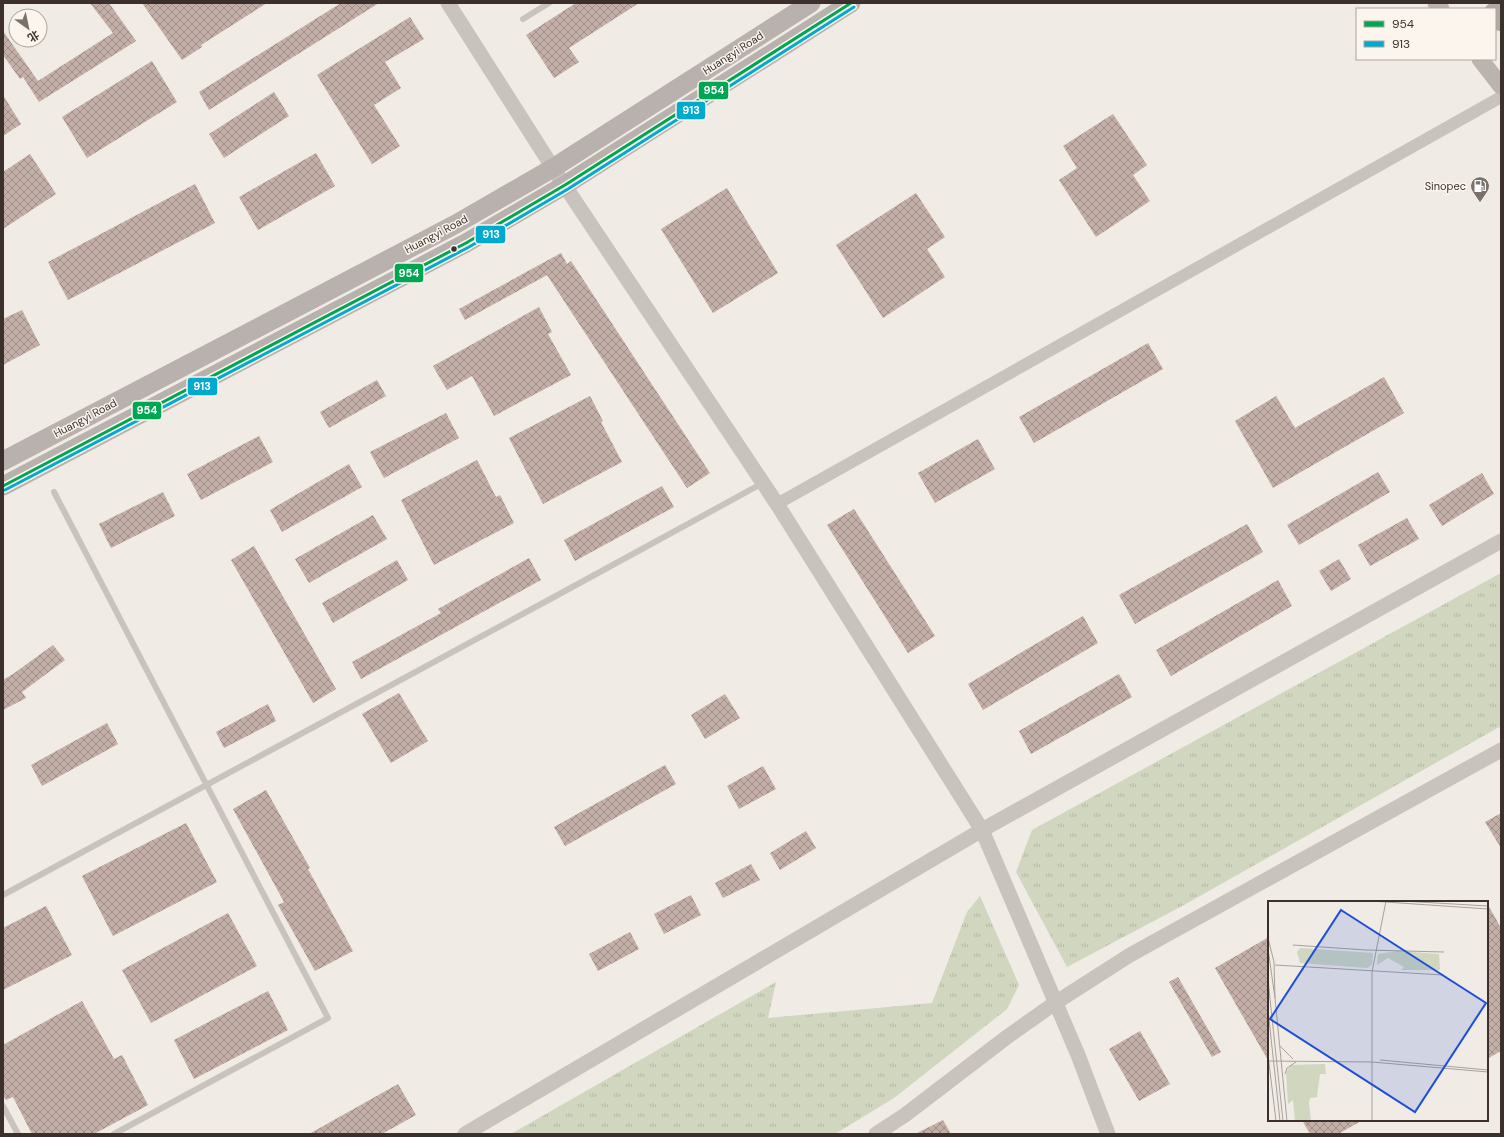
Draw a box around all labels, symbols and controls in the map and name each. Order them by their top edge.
north arrow [8,8,48,48]
legend [1356,8,1496,60]
text: 954 [1392,16,1414,32]
text: 北 [25,28,42,45]
street label: Huangyi Road [700,28,766,78]
text: 913 [1392,36,1410,52]
line badge: 954 [698,81,729,100]
text: 954 [704,83,724,97]
line badge: 913 [676,101,706,120]
text: 913 [682,103,700,117]
fuel station icon: Sinopec [1469,175,1491,203]
place label: Sinopec [1425,179,1466,193]
street label: Huangyi Road [402,211,470,257]
line badge: 913 [475,225,506,244]
text: 913 [482,227,500,241]
unlabelled marker [449,244,459,254]
line badge: 954 [394,263,424,283]
text: 954 [399,266,419,280]
line badge: 913 [187,377,218,396]
text: 913 [193,379,211,393]
street label: Huangyi Road [51,395,119,441]
line badge: 954 [132,401,162,420]
text: 954 [137,403,157,417]
inset map [1268,901,1488,1121]

